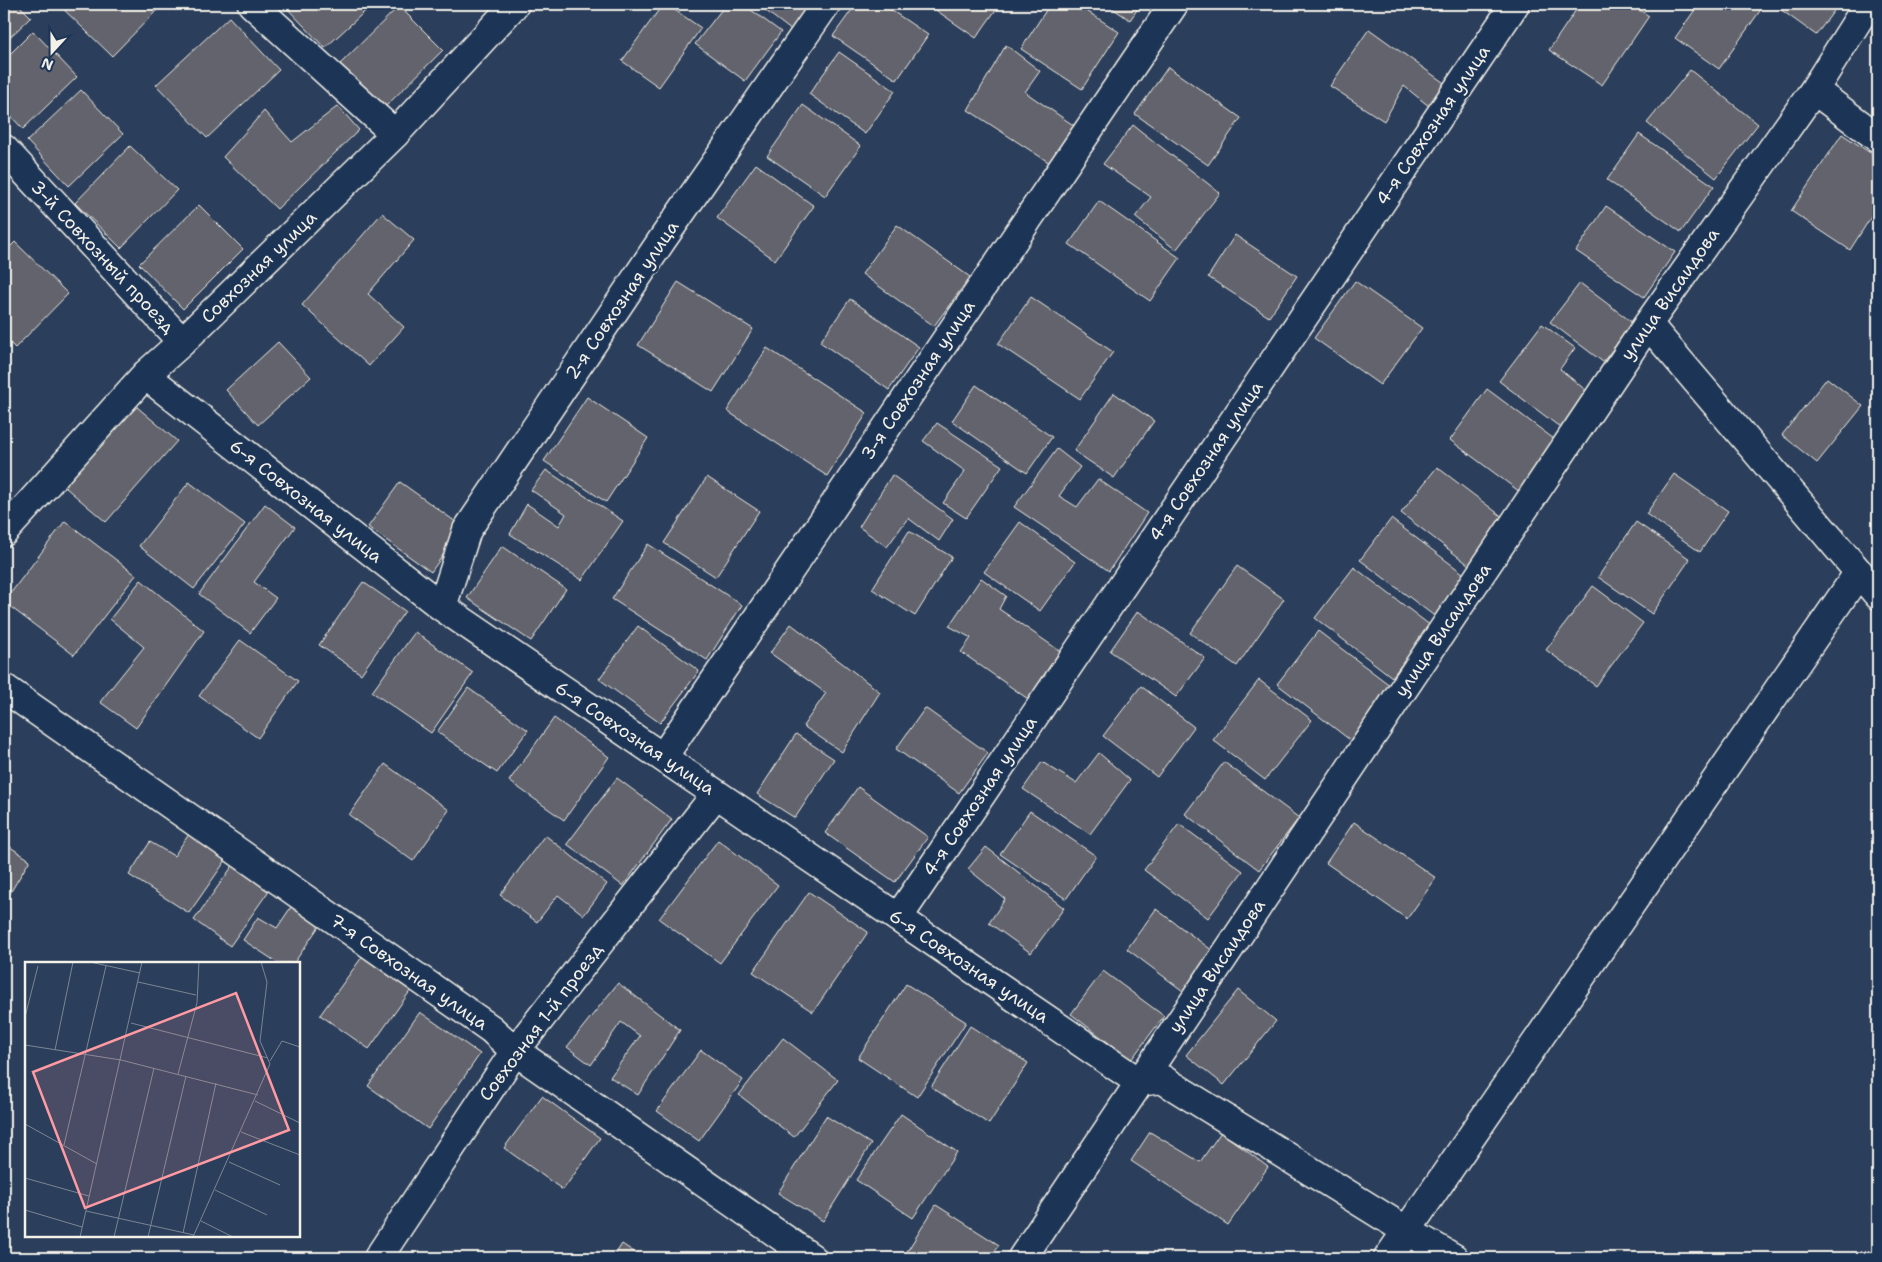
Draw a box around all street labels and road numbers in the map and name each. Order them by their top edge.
street label: 4-я Совхозная улица [1370,40,1496,210]
street label: 3-й Совхозный проезд [26,175,181,339]
street label: Совхозная улица [196,206,322,328]
street label: 2-я Совхозная улица [560,216,684,384]
street label: улица Висаидова [1615,223,1725,365]
street label: 3-я Совхозная улица [856,295,980,465]
street label: 4-я Совхозная улица [1143,376,1269,546]
street label: 6-я Совхозная улица [225,434,387,568]
street label: улица Висаидова [1389,558,1497,702]
street label: 6-я Совхозная улица [550,676,720,800]
street label: 4-я Совхозная улица [917,711,1043,881]
street label: улица Висаидова [1163,894,1271,1038]
street label: 6-я Совхозная улица [884,904,1054,1028]
street label: 7-я Совхозная улица [325,908,493,1036]
street label: Совхозная 1-й проезд [474,938,609,1106]

